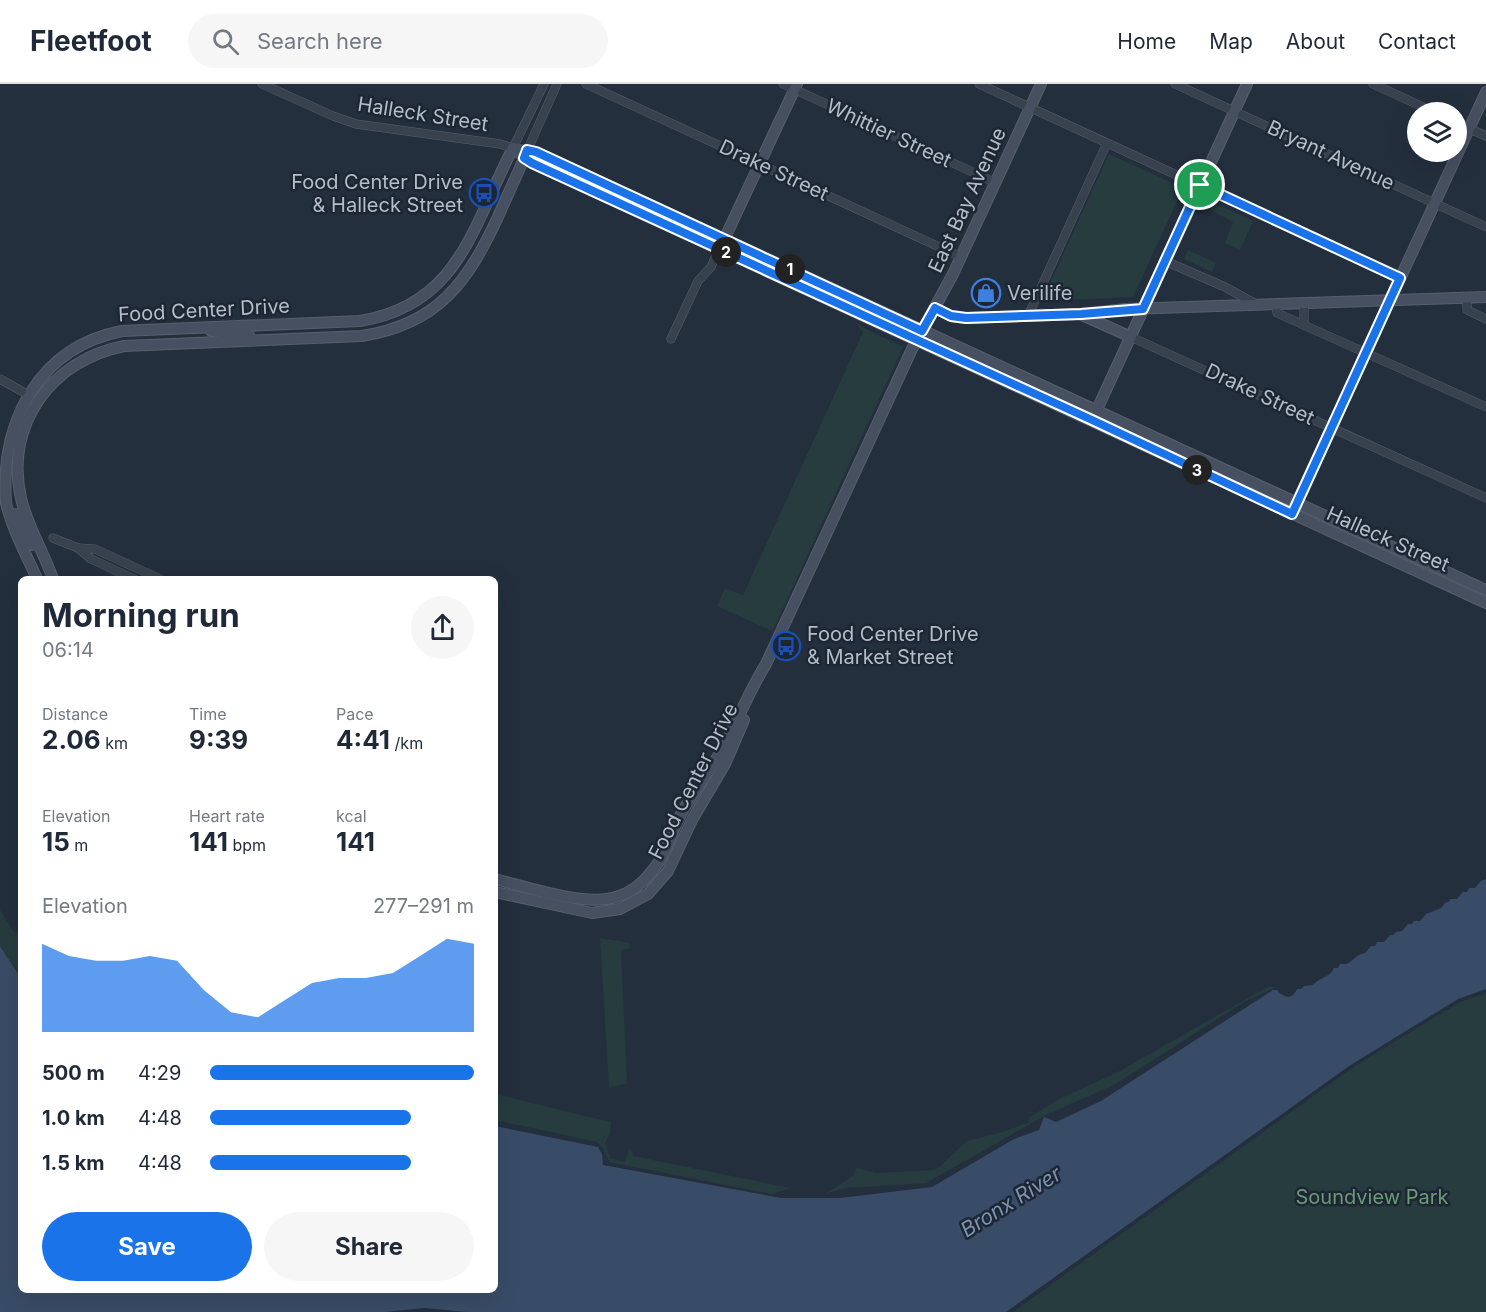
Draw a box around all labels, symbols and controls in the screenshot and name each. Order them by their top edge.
search box [188,14,608,68]
text: Fleetfoot [30,24,152,58]
icon: search [209,25,242,58]
text: Search here [257,28,383,54]
text: Home [1117,29,1176,54]
text: Map [1209,29,1253,54]
text: About [1286,29,1345,54]
text: Contact [1378,29,1456,54]
street label: Halleck Street [356,92,490,136]
street label: Whittier Street [823,94,956,173]
map controls [1407,102,1467,162]
button: layers [1407,102,1467,162]
street label: Bryant Avenue [1264,115,1398,195]
street label: East Bay Avenue [923,124,1011,276]
street label: Drake Street [716,134,833,206]
pin [1174,159,1225,210]
icon: arrive [1183,168,1216,201]
place label: Food Center Drive & Halleck Street [291,170,463,217]
bus stop icon: Food Center Drive & Halleck Street [468,177,500,209]
pin: 2 [711,237,741,267]
text: 2 [721,242,731,262]
pin: 1 [775,254,805,284]
text: 1 [787,259,793,279]
shop icon: Verilife [970,277,1002,309]
place label: Verilife [1007,281,1072,305]
street label: Food Center Drive [118,294,290,326]
street label: Drake Street [1202,358,1319,430]
pin: 3 [1182,455,1212,485]
text: 3 [1192,460,1202,480]
street label: Halleck Street [1323,501,1454,577]
text: Morning run [42,595,240,635]
button: share [411,596,474,659]
place label: Food Center Drive & Market Street [807,622,979,669]
bus stop icon: Food Center Drive & Market Street [770,630,802,662]
text: 06:14 [42,638,94,662]
street label: Food Center Drive [643,699,743,863]
text: Distance [42,704,108,724]
text: Time [189,704,227,724]
text: Pace [336,704,374,724]
text: 2.06 [42,724,101,755]
text: 9:39 [189,724,248,755]
text: 4:41 [336,724,390,755]
text: km [101,733,128,753]
text: /km [390,733,423,753]
text: Elevation [42,806,111,826]
text: Heart rate [189,806,265,826]
text: kcal [336,806,367,826]
text: 15 [42,826,70,857]
text: 141 [189,826,228,857]
text: 141 [336,826,375,857]
text: m [70,835,88,855]
text: bpm [228,835,266,855]
text: Elevation [42,894,128,918]
text: 277–291 m [373,894,474,918]
text: 500 m [42,1061,105,1085]
text: 4:29 [138,1061,181,1085]
text: 1.0 km [42,1106,105,1130]
text: 4:48 [138,1106,182,1130]
text: 1.5 km [42,1151,105,1175]
text: 4:48 [138,1151,182,1175]
water label: Bronx River [956,1160,1066,1242]
park label: Soundview Park [1295,1185,1449,1209]
button: Save [42,1212,252,1281]
button: Share [264,1212,474,1281]

